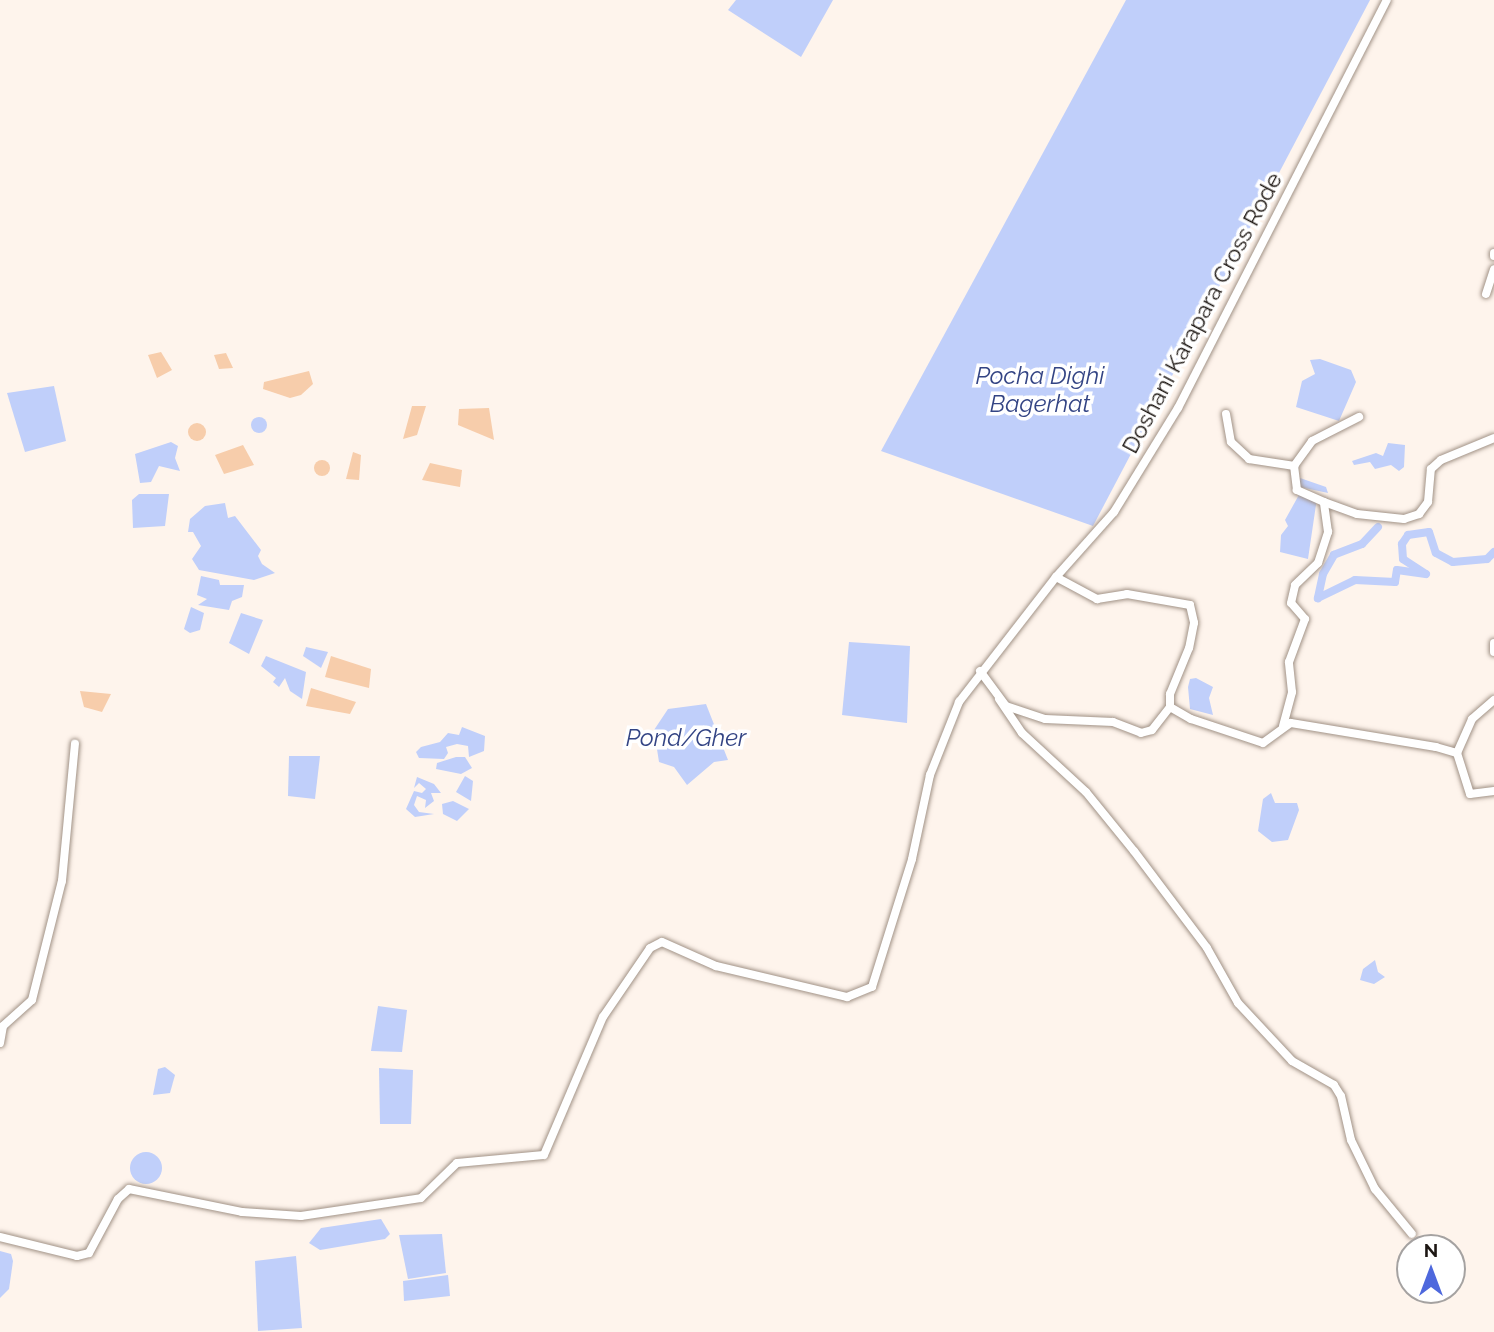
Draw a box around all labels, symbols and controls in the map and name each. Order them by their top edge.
street label: Doshani Karapara Cross Rode [1116,168,1288,458]
water label: Pocha Dighi Bagerhat [976,362,1104,418]
water label: Pond/Gher [626,724,746,752]
north arrow [1396,1234,1466,1304]
text: N [1424,1239,1438,1261]

